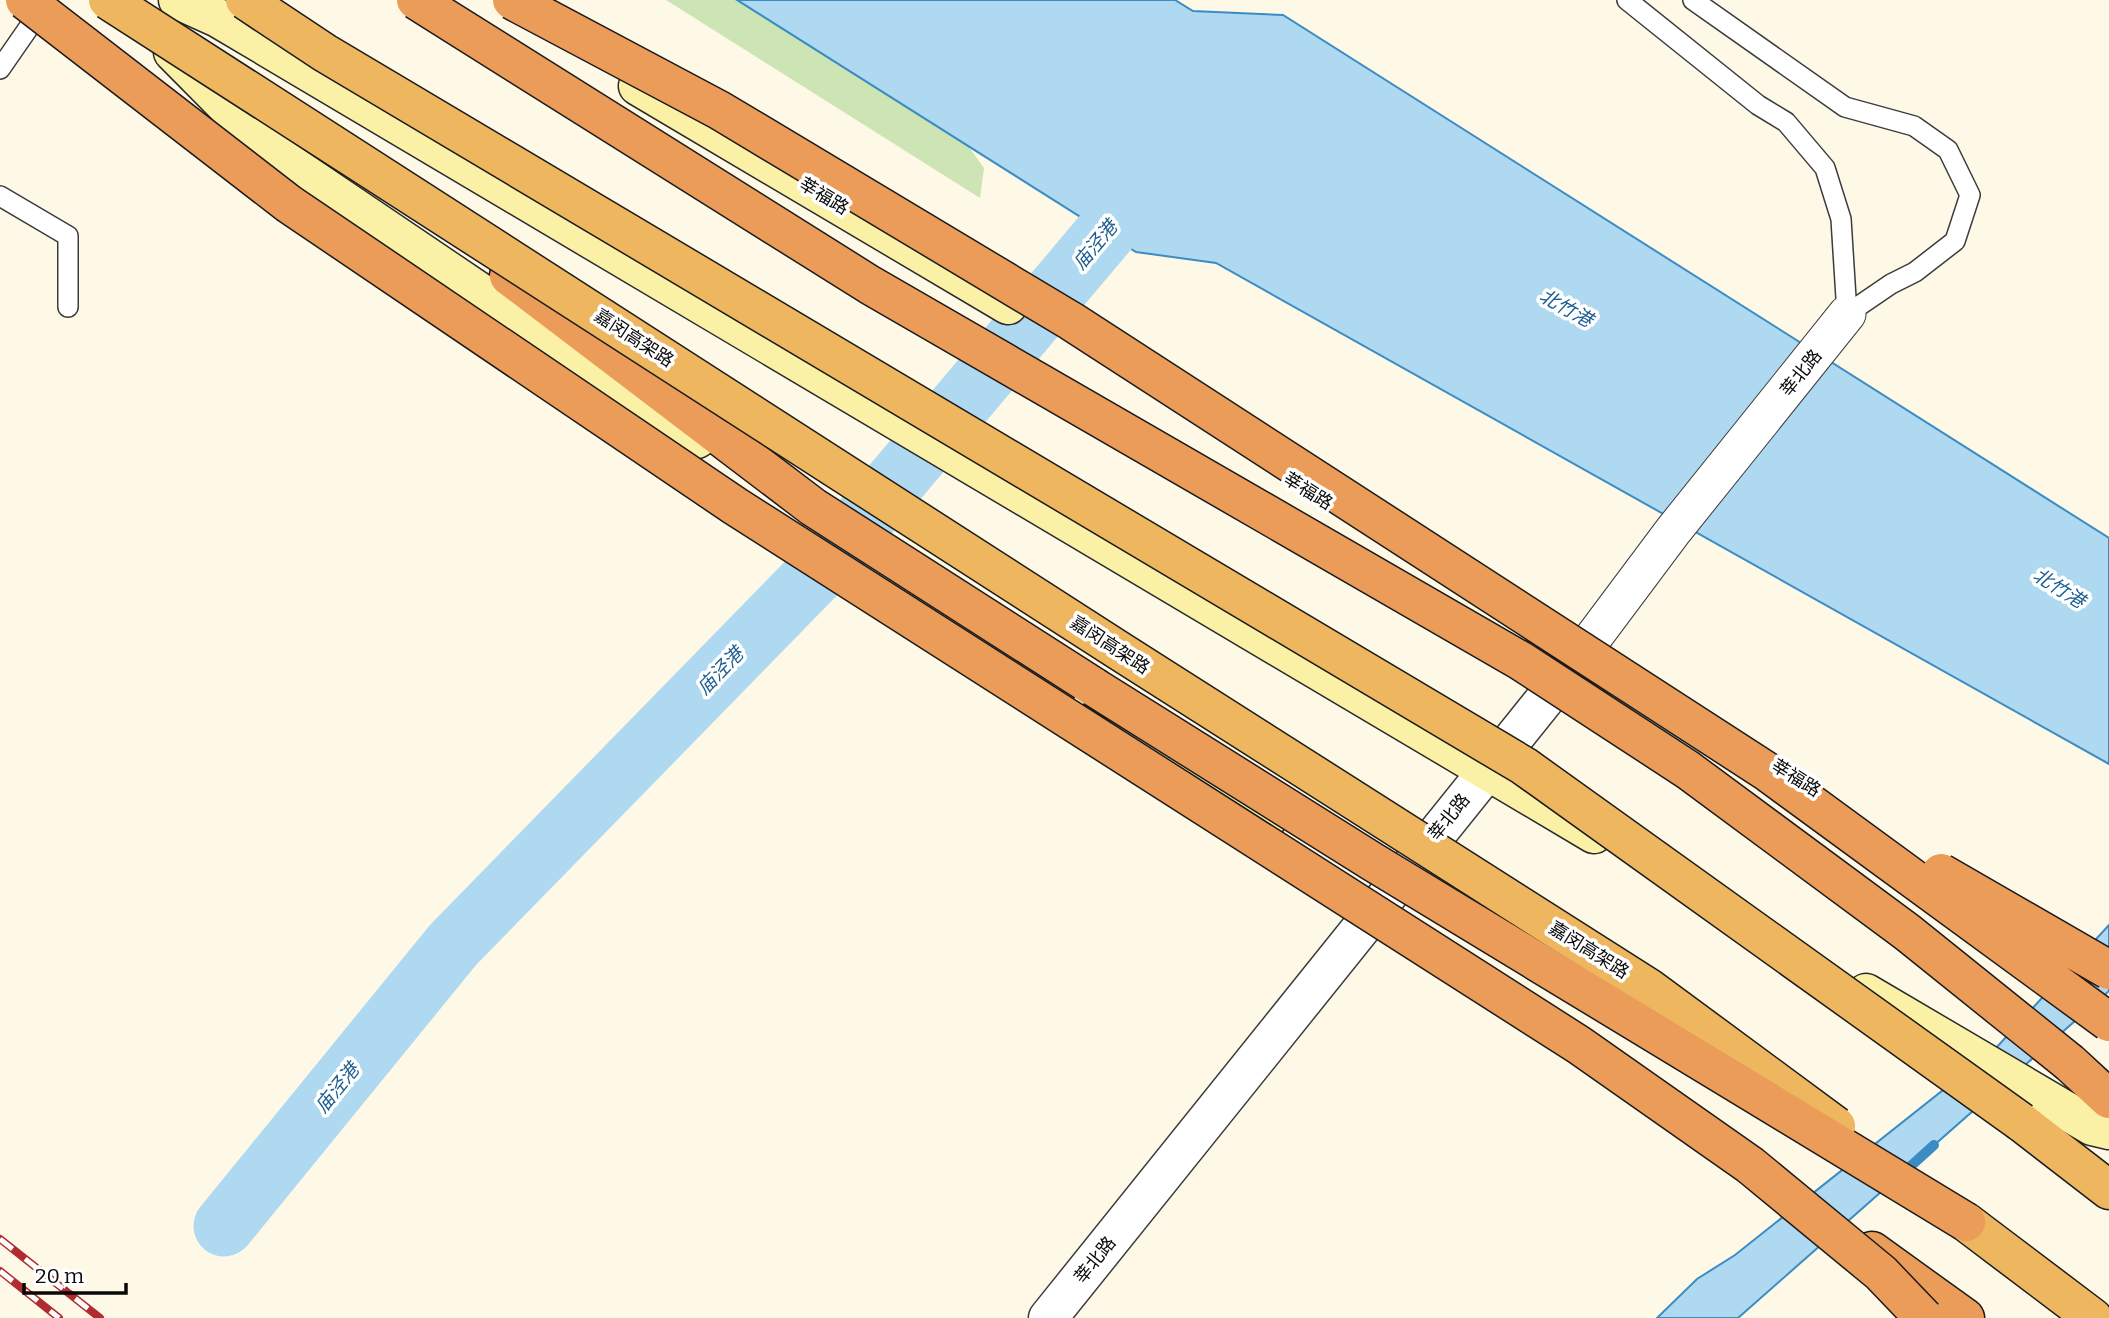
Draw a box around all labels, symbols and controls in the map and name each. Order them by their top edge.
street label: 莘福路 [795,173,853,219]
water label: 庙泾港 [1068,213,1124,274]
water label: 北竹港 [1535,284,1599,333]
street label: 嘉闵高架路 [590,304,678,372]
street label: 莘北路 [1775,345,1827,401]
street label: 莘福路 [1279,467,1337,515]
water label: 北竹港 [2029,563,2092,614]
street label: 嘉闵高架路 [1066,611,1154,679]
water label: 庙泾港 [692,640,750,699]
street label: 莘福路 [1767,754,1825,802]
street label: 莘北路 [1423,789,1475,845]
street label: 嘉闵高架路 [1545,917,1633,983]
water label: 庙泾港 [310,1056,366,1117]
street label: 莘北路 [1069,1232,1121,1288]
scale bar [24,1252,126,1296]
text: 20 m [35,1263,84,1289]

